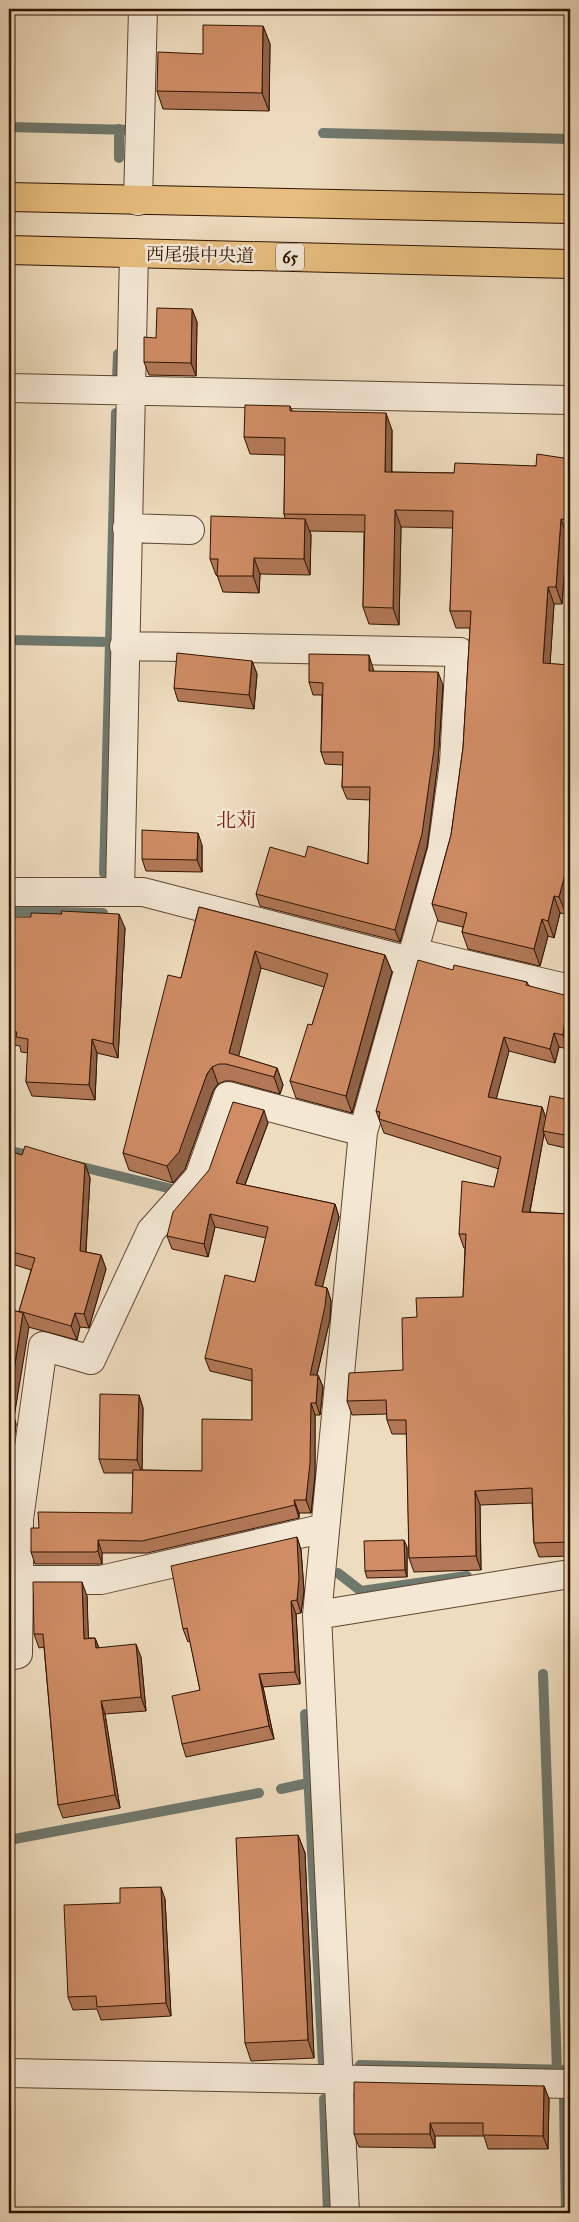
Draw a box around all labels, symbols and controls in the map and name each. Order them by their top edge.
street label: 西尾張中央道 [146,243,254,267]
road number: 65 [276,243,304,270]
district label: 北苅 [216,808,256,832]

